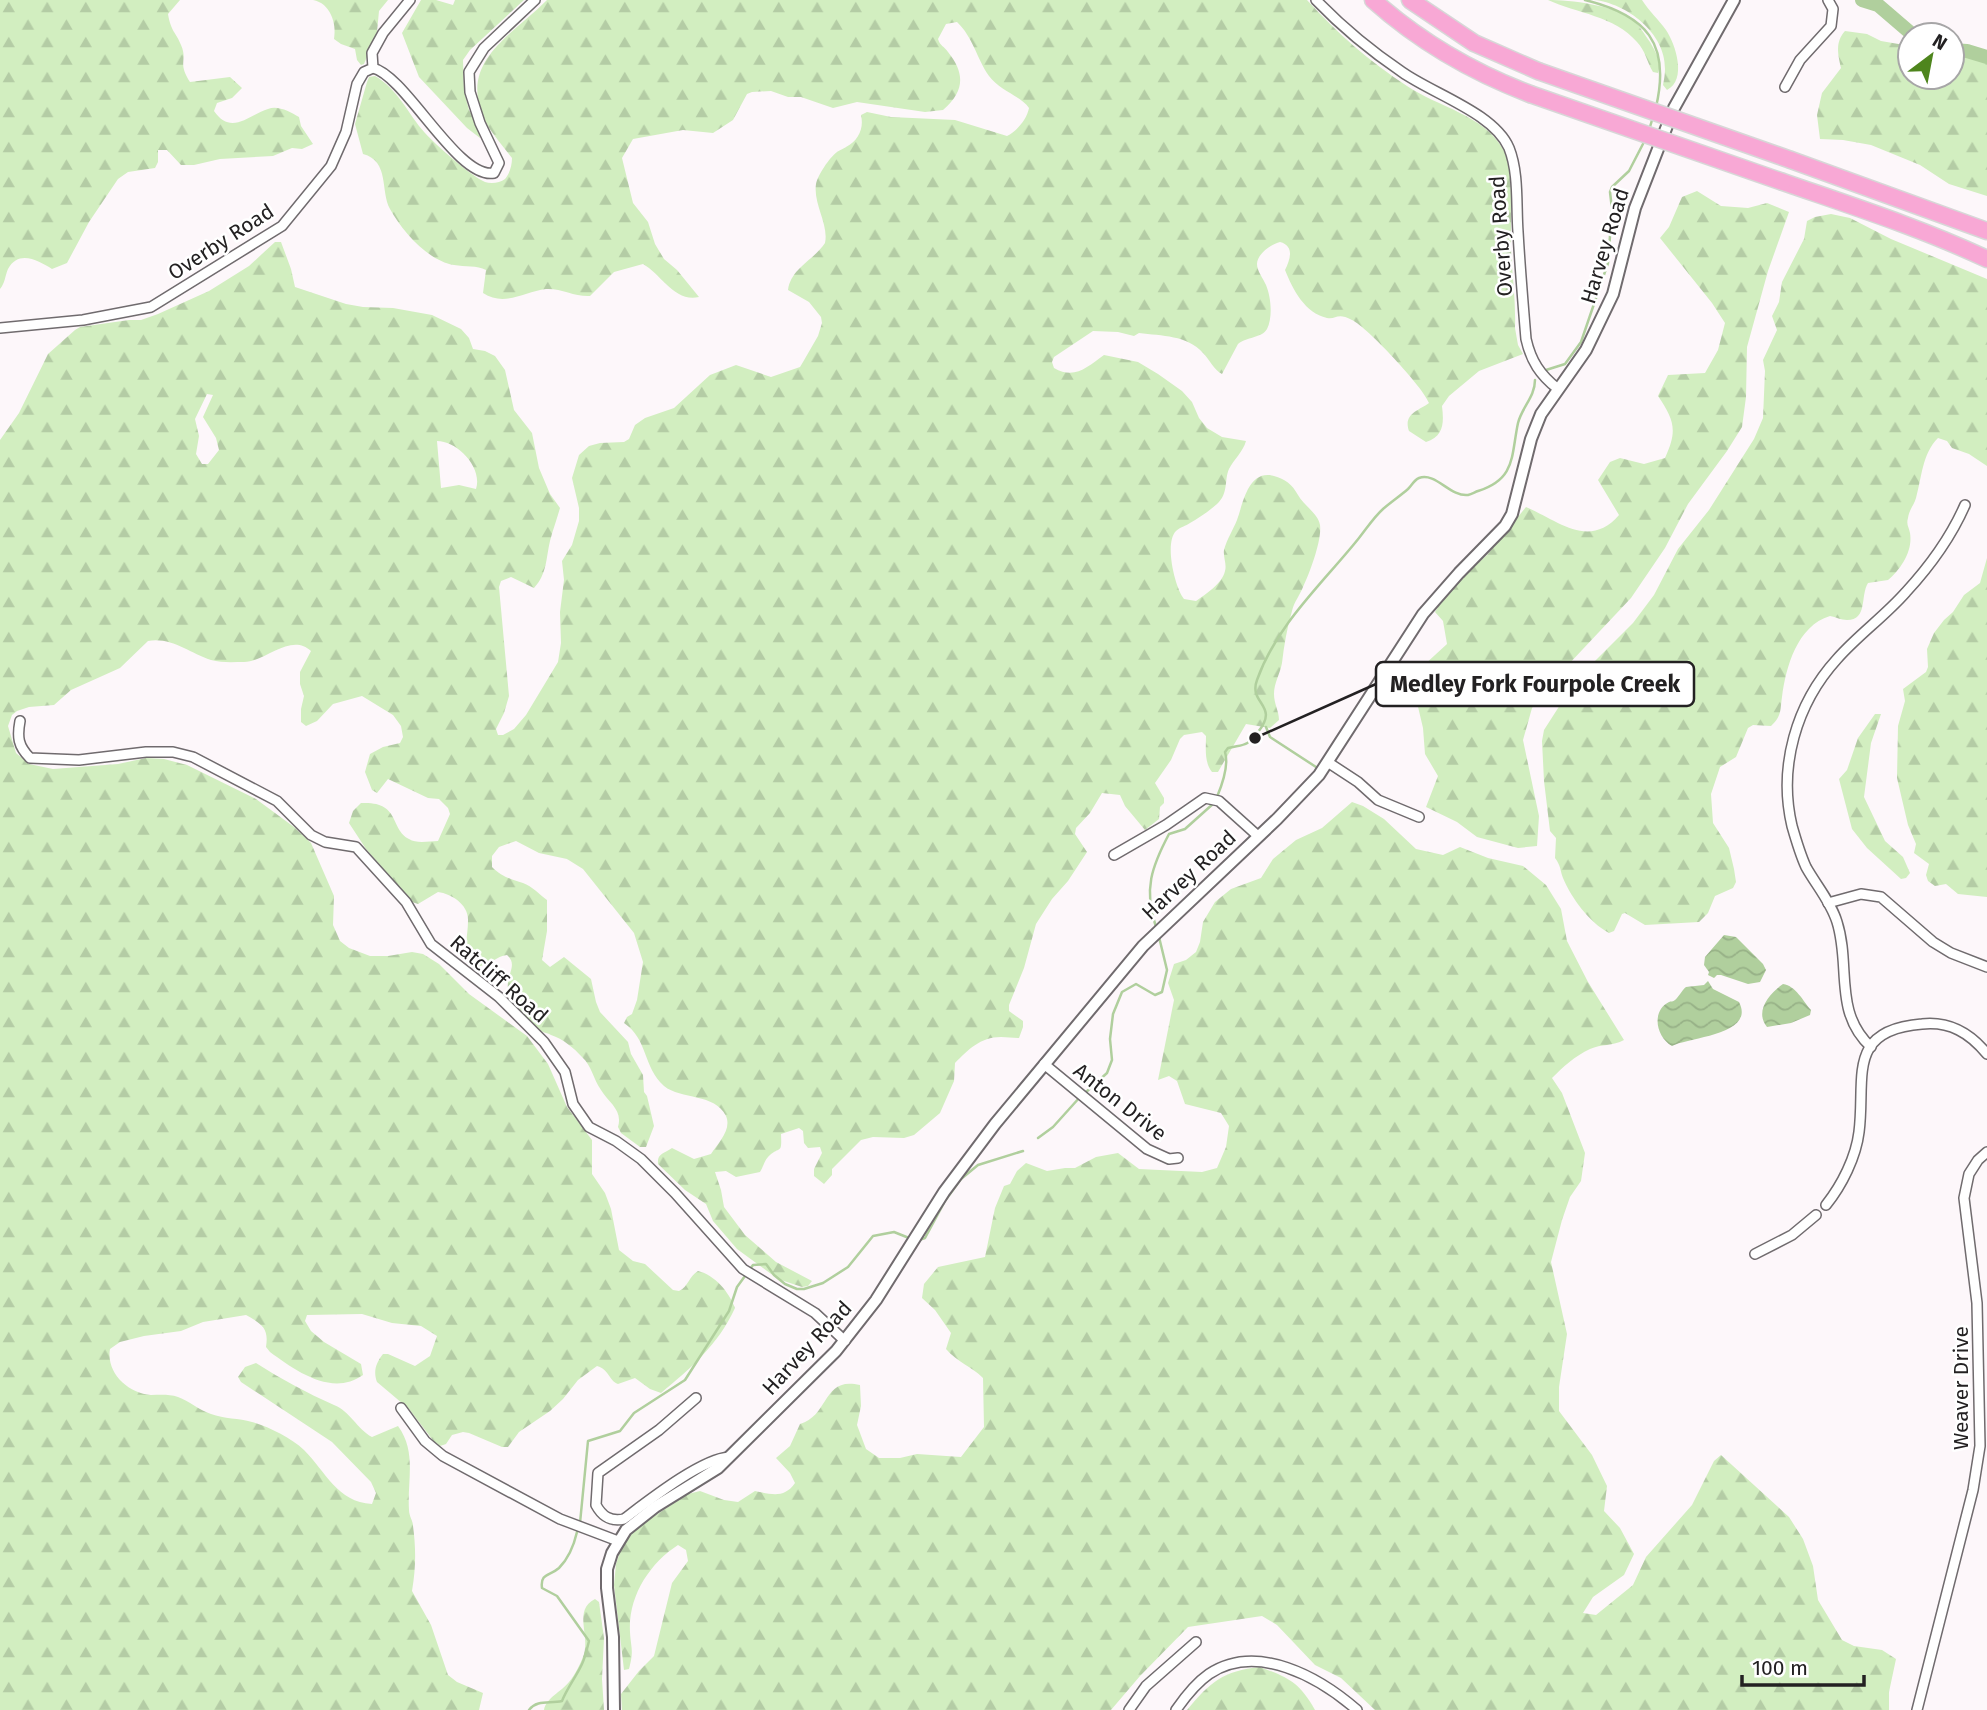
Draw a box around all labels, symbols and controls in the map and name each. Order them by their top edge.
north arrow [1896,21,1966,91]
text: N [1928,29,1951,55]
street label: Overby Road [1484,175,1518,297]
street label: Harvey Road [1575,185,1635,307]
street label: Overby Road [163,198,279,286]
callout: Medley Fork Fourpole Creek [1376,662,1694,706]
text: Medley Fork Fourpole Creek [1390,670,1680,698]
street label: Harvey Road [1136,825,1242,925]
street label: Ratcliff Road [445,929,553,1029]
street label: Anton Drive [1068,1058,1172,1146]
street label: Harvey Road [757,1295,857,1401]
street label: Weaver Drive [1948,1326,1974,1450]
scale bar [1742,1644,1864,1688]
text: 100 m [1752,1655,1808,1681]

